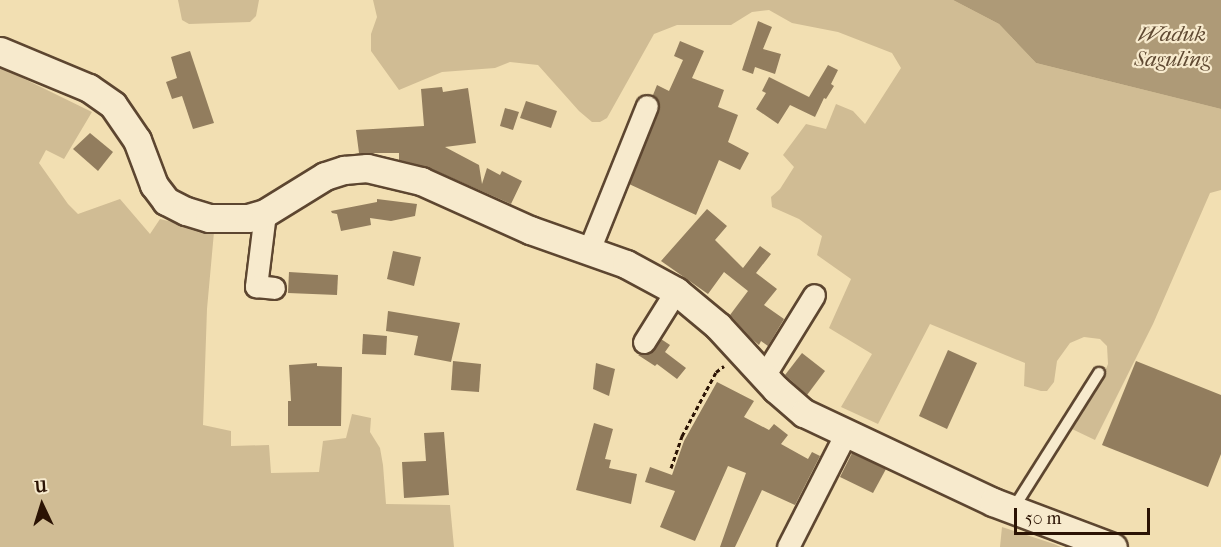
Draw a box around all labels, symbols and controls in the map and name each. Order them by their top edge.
water label: Waduk Saguling [1134,21,1210,72]
north arrow [12,475,72,535]
text: U [34,477,48,496]
scale bar [1017,496,1154,534]
text: 50 m [1025,508,1061,529]

